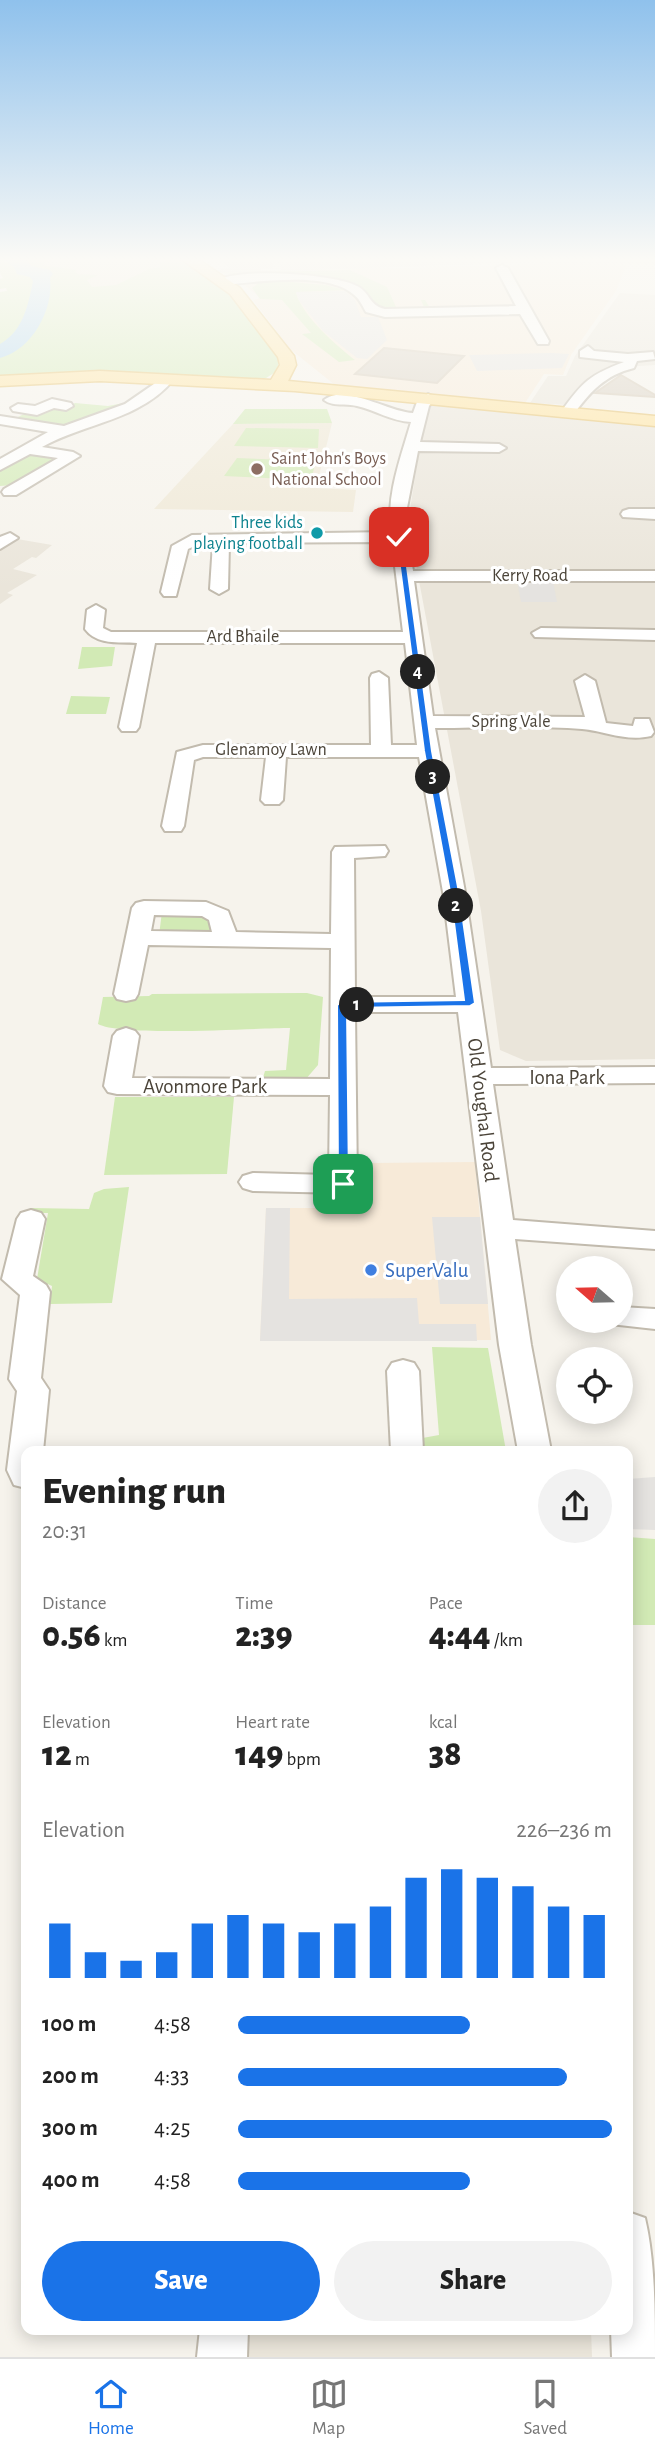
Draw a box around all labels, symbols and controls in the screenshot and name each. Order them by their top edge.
place label: Saint John's Boys National School [271,450,386,489]
marker: Saint John's Boys National School [249,461,265,477]
pin [369,507,429,567]
place label: Three kids playing football [193,514,303,553]
icon: check [380,518,418,556]
marker: Three kids playing football [309,525,325,541]
street label: Kerry Road [492,567,568,585]
street label: Ard Bhaile [207,628,279,646]
pin: 4 [400,654,436,690]
text: 4 [413,662,422,681]
street label: Spring Vale [472,713,550,731]
street label: Glenamoy Lawn [215,741,327,759]
pin: 3 [416,760,450,794]
text: 3 [428,767,437,786]
pin: 2 [438,888,474,923]
text: 2 [451,896,460,915]
pin: 1 [340,988,374,1023]
text: 1 [353,995,360,1014]
street label: Old Youghal Road [464,1037,502,1183]
street label: Iona Park [529,1067,605,1088]
street label: Avonmore Park [143,1076,267,1097]
pin [313,1154,373,1214]
icon: arrive [324,1165,362,1203]
north arrow [556,1256,634,1334]
map controls [556,1256,633,1424]
place label: SuperValu [385,1260,469,1281]
marker: SuperValu [363,1262,379,1278]
button: locate [556,1347,633,1424]
button: share [538,1469,612,1543]
text: Evening run [42,1473,226,1511]
text: 20:31 [42,1520,87,1543]
text: Distance [42,1594,106,1613]
text: Time [235,1594,273,1613]
text: Pace [429,1594,463,1613]
text: 0.56 [42,1618,101,1653]
text: 2:39 [235,1618,293,1653]
text: 4:44 [429,1618,491,1653]
text: km [101,1631,128,1650]
text: /km [491,1631,523,1650]
text: Elevation [42,1713,111,1732]
text: Heart rate [235,1713,310,1732]
text: kcal [429,1713,458,1732]
text: 12 [42,1737,72,1772]
text: 149 [235,1737,283,1772]
text: 38 [429,1737,462,1772]
text: m [72,1750,90,1769]
text: bpm [283,1750,321,1769]
text: Elevation [42,1819,125,1842]
text: 226–236 m [516,1819,612,1842]
text: 100 m [42,2013,96,2036]
text: 4:58 [154,2013,191,2036]
text: 200 m [42,2065,99,2088]
text: 4:33 [154,2065,189,2088]
text: 300 m [42,2117,98,2140]
text: 4:25 [154,2117,190,2140]
text: 400 m [42,2169,100,2192]
text: 4:58 [154,2169,191,2192]
button: Save [42,2241,320,2321]
button: Share [334,2241,612,2321]
tab: Home [88,2375,134,2440]
tab: Map [310,2375,348,2440]
tab: Saved [524,2375,567,2440]

